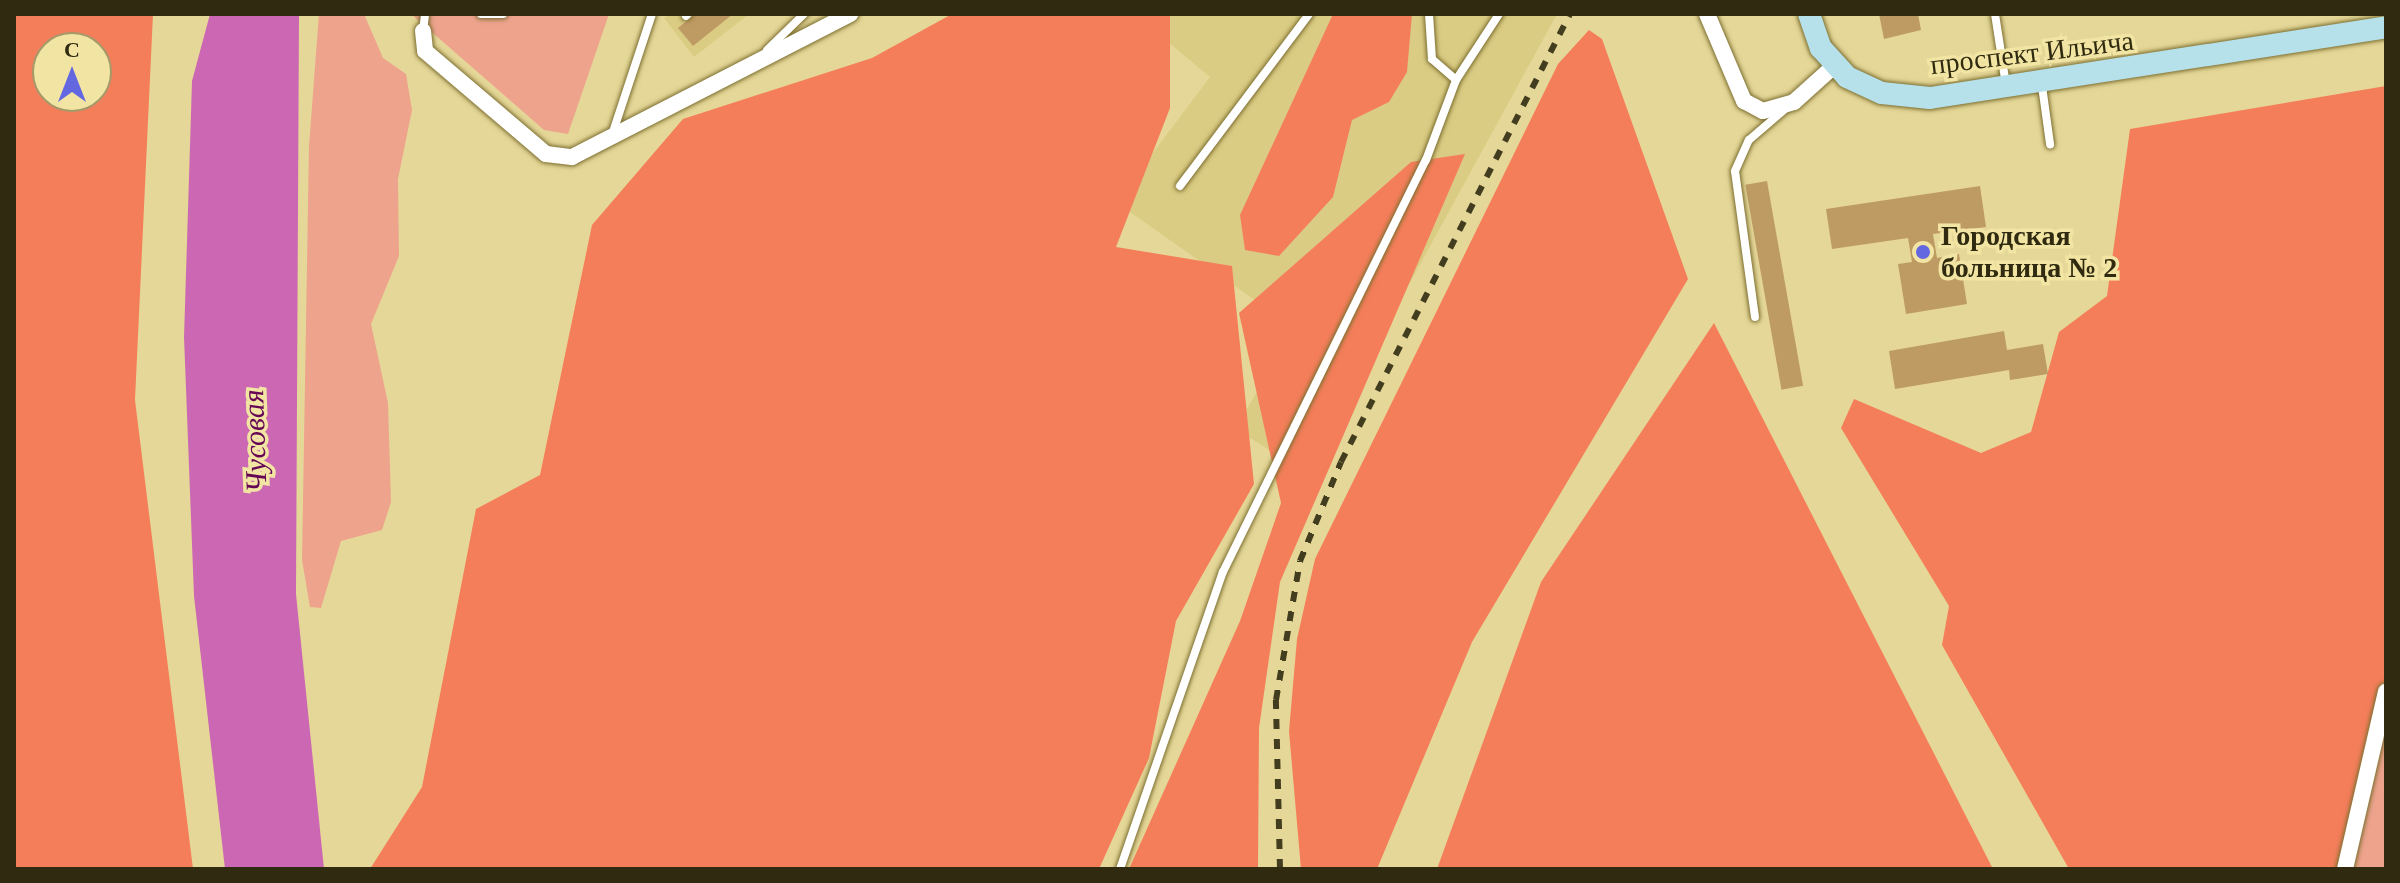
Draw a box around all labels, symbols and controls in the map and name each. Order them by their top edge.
street label: проспект Ильича [1928,24,2136,82]
north arrow [32,32,112,112]
text: С [64,37,80,62]
place label: Городская больница № 2 [1941,219,2117,285]
marker: Городская больница № 2 [1912,241,1934,263]
water label: Чусовая [235,389,275,493]

